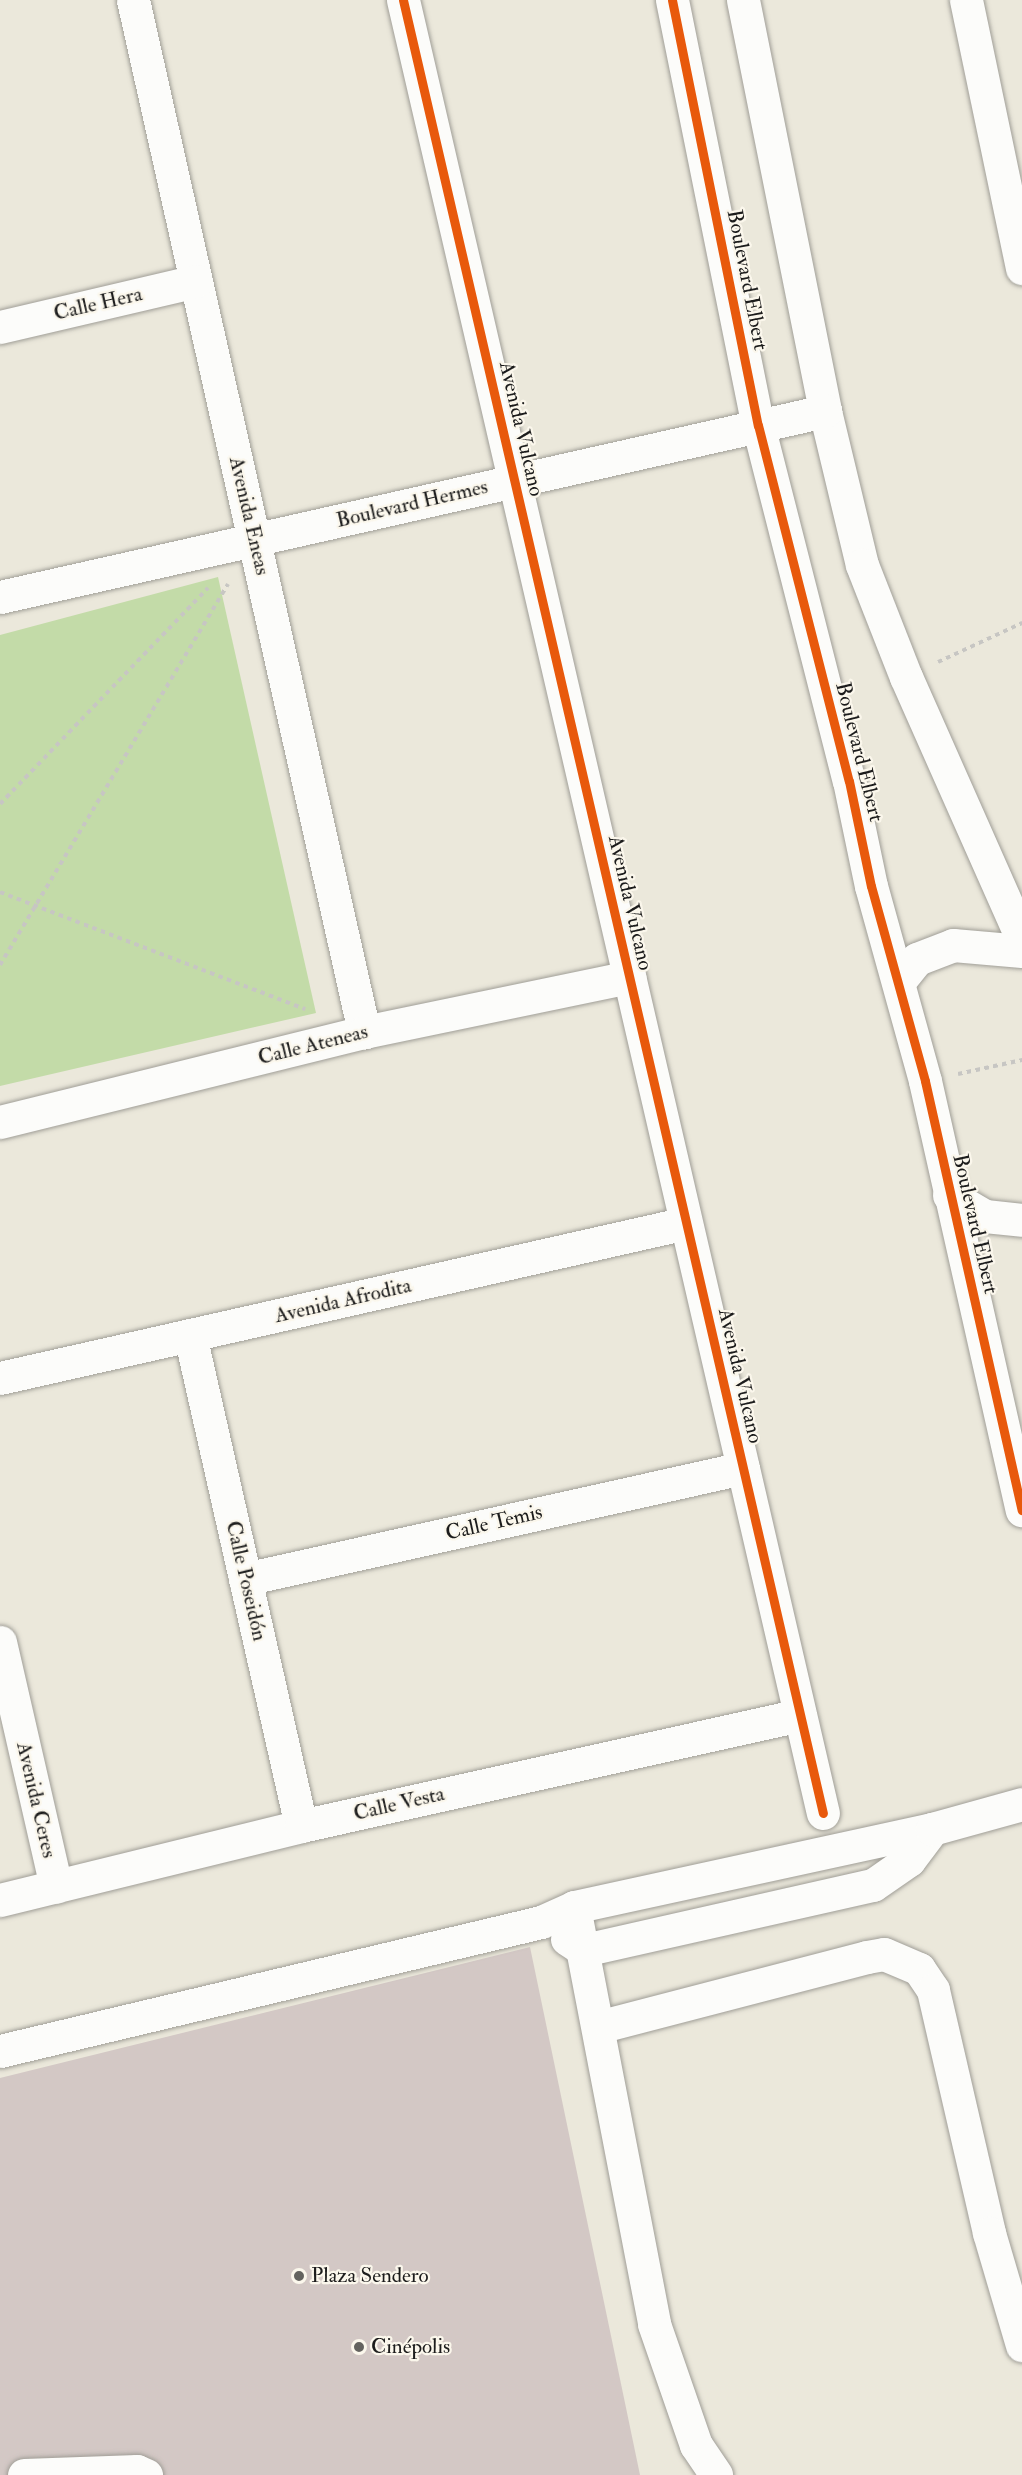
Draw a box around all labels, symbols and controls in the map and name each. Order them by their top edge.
street label: Boulevard Elbert [721,207,773,353]
street label: Calle Hera [51,282,145,326]
street label: Avenida Vulcano [493,359,549,499]
street label: Avenida Eneas [223,454,275,578]
street label: Boulevard Hermes [334,474,490,534]
street label: Boulevard Elbert [829,680,889,824]
street label: Avenida Vulcano [602,833,658,973]
street label: Calle Ateneas [256,1019,370,1071]
street label: Boulevard Elbert [947,1152,1003,1296]
street label: Avenida Afrodita [272,1273,414,1329]
street label: Avenida Vulcano [712,1306,768,1446]
street label: Calle Temis [443,1500,545,1546]
street label: Calle Poseidón [220,1519,272,1643]
street label: Avenida Ceres [10,1740,62,1860]
street label: Calle Vesta [351,1781,447,1827]
place label: Plaza Sendero [311,2263,429,2289]
marker: Plaza Sendero [292,2269,306,2283]
place label: Cinépolis [371,2334,450,2360]
marker: Cinépolis [352,2340,366,2354]

